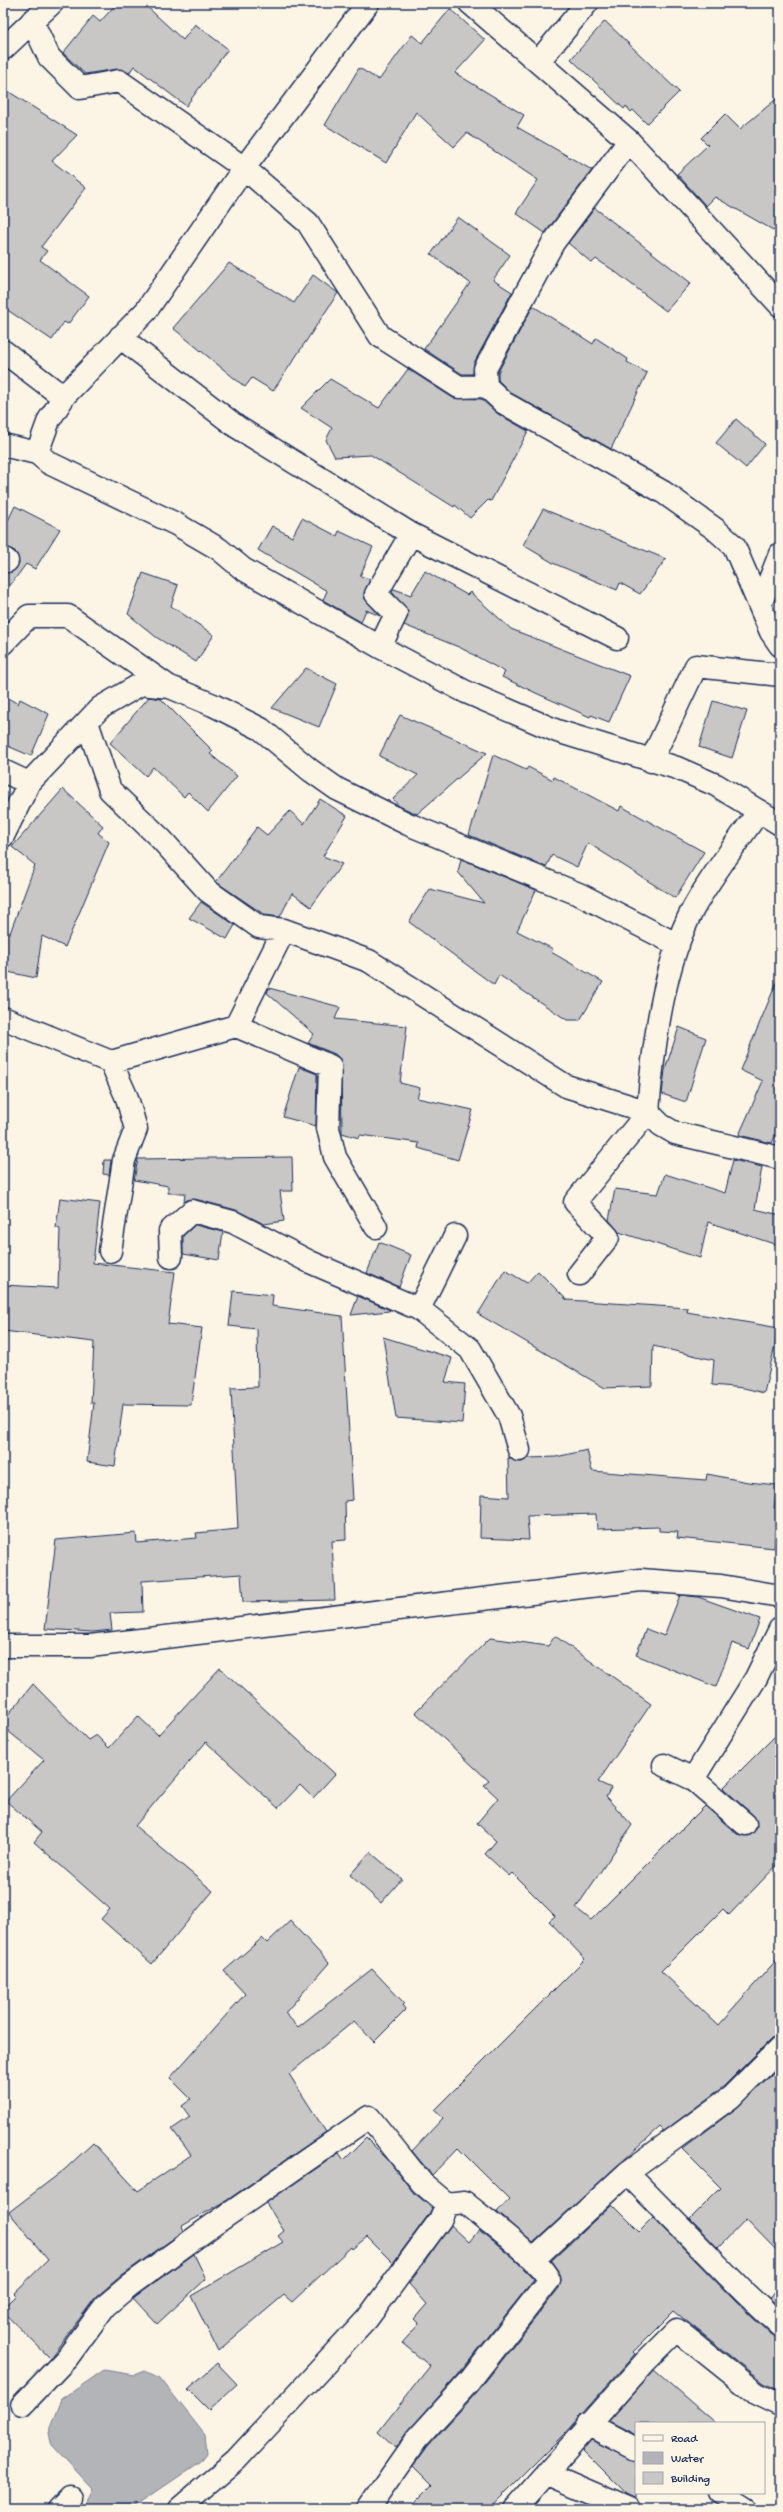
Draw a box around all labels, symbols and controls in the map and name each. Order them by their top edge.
legend [635,2422,765,2494]
text: Road [671,2433,698,2447]
text: Water [671,2453,705,2467]
text: Building [670,2473,710,2487]

